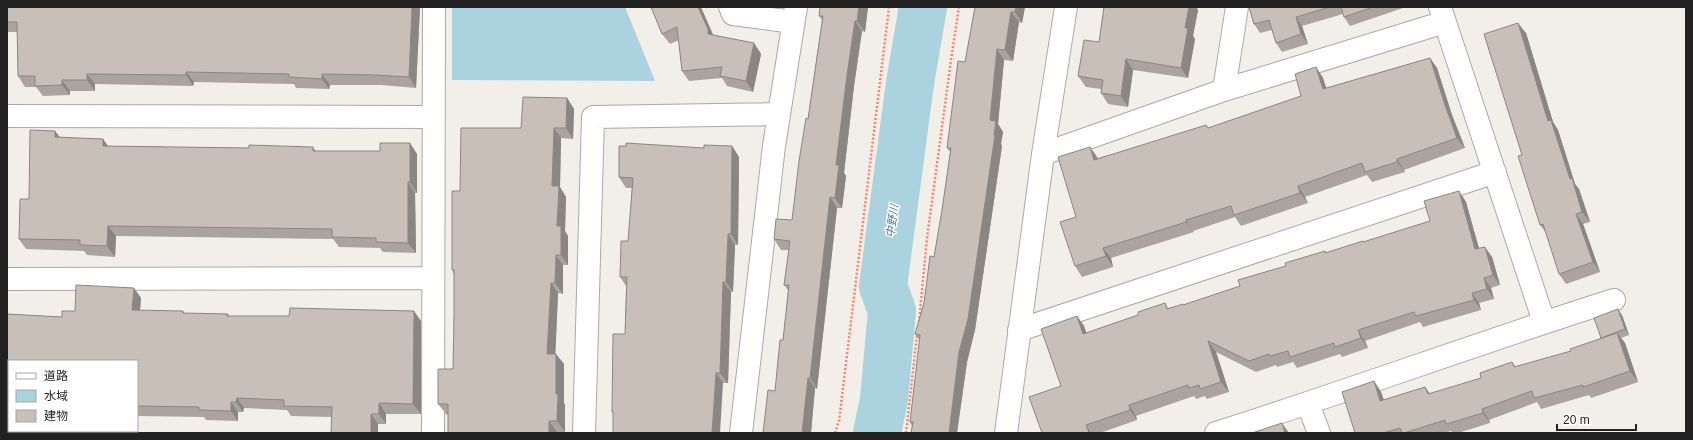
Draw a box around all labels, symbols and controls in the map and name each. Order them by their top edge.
water label: 中野川 [884,203,900,238]
legend [8,360,138,432]
text: 道路 [44,369,68,383]
text: 水域 [44,389,68,403]
scale bar [1557,406,1636,432]
text: 建物 [44,409,68,423]
text: 20 m [1563,413,1590,427]

